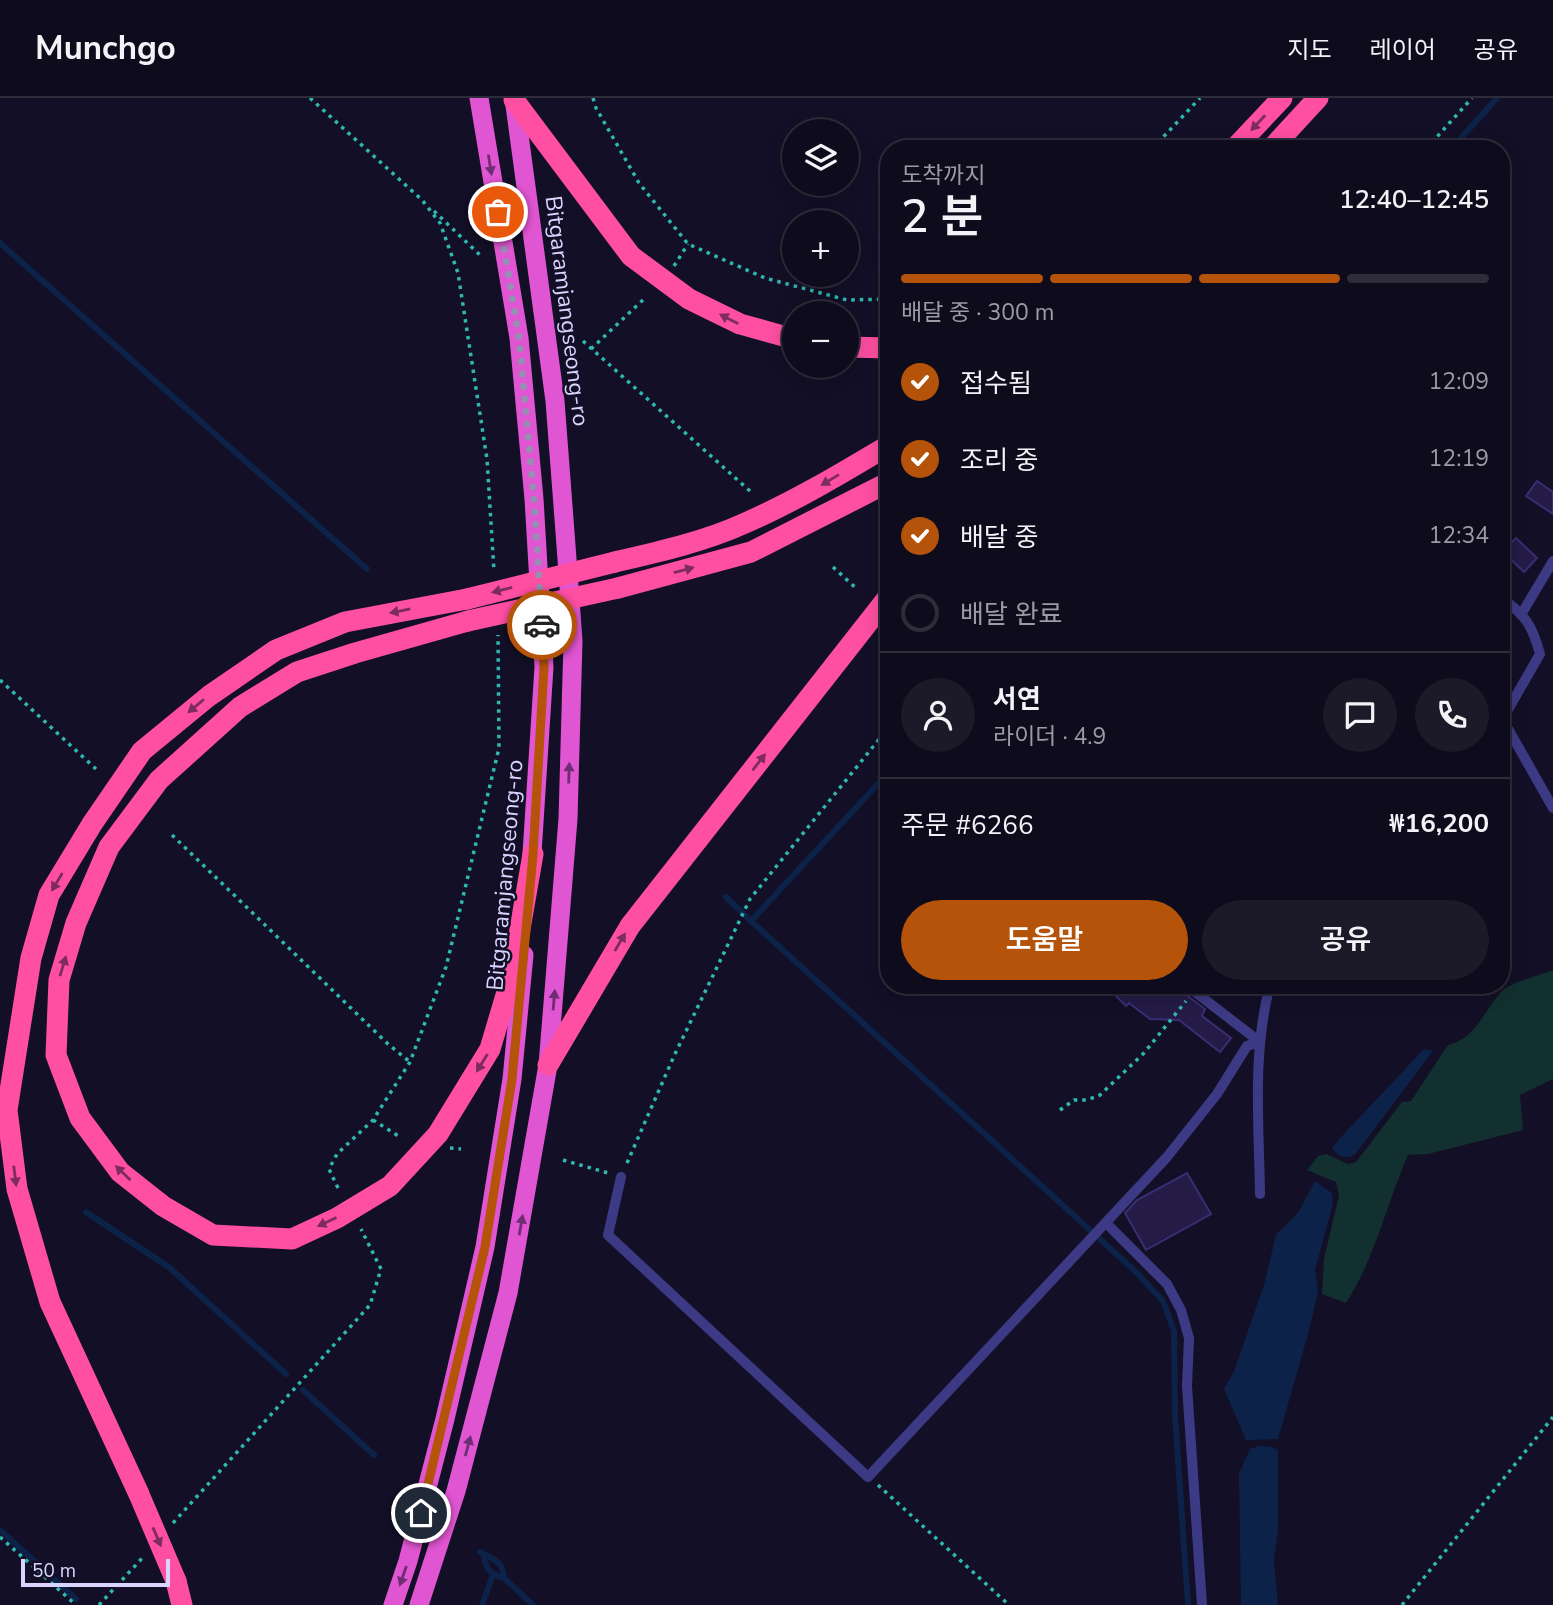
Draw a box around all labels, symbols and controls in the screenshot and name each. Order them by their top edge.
text: Munchgo [35,26,176,71]
text: 지도 [1287,34,1332,66]
text: 레이어 [1370,34,1436,66]
text: 공유 [1474,34,1518,66]
one-way arrow [1250,114,1266,132]
map controls [782,119,859,378]
button: layers [782,119,859,196]
one-way arrow [485,154,496,176]
text: 도착까지 [901,160,986,191]
pin [468,182,528,242]
text: 12:40–12:45 [1339,182,1489,217]
text: 2 분 [901,185,983,248]
icon: bag [479,193,517,231]
street label: Bitgaramjangseong-ro [537,194,597,428]
button: + [782,210,859,287]
text: 배달 중 · 300 m [901,297,1054,328]
button: − [782,301,859,378]
one-way arrow [719,314,739,326]
icon: check [901,363,939,401]
text: 접수됨 [960,366,1032,401]
text: 12:09 [1429,366,1489,397]
icon: check [901,440,939,478]
text: 조리 중 [960,443,1038,478]
text: 12:19 [1429,443,1489,474]
one-way arrow [821,474,840,486]
icon: check [901,517,939,555]
text: 배달 중 [960,520,1038,555]
text: 12:34 [1429,520,1489,551]
one-way arrow [674,565,695,575]
one-way arrow [490,585,512,596]
courier [507,590,577,660]
text: 배달 완료 [960,597,1062,632]
one-way arrow [389,606,411,617]
icon: car [523,606,561,644]
button: person [901,678,975,752]
button: chat [1323,678,1397,752]
button: phone [1415,678,1489,752]
text: 서연 [993,682,1041,717]
one-way arrow [188,698,205,713]
text: 라이더 · 4.9 [993,721,1106,752]
one-way arrow [751,753,765,771]
street label: Bitgaramjangseong-ro [479,758,531,992]
one-way arrow [564,762,575,784]
text: ₩16,200 [1389,806,1489,841]
text: 주문 #6266 [901,808,1034,843]
one-way arrow [50,873,63,892]
button: 도움말 [901,900,1188,980]
button: 공유 [1202,900,1489,980]
one-way arrow [614,933,627,952]
one-way arrow [59,955,69,976]
one-way arrow [549,989,560,1011]
one-way arrow [476,1053,489,1072]
one-way arrow [114,1165,132,1181]
one-way arrow [10,1166,21,1188]
one-way arrow [516,1214,527,1236]
one-way arrow [317,1217,337,1228]
one-way arrow [463,1435,474,1457]
pin [391,1483,451,1543]
icon: home [402,1494,440,1532]
one-way arrow [152,1526,163,1547]
scale bar [21,1556,170,1588]
text: 50 m [32,1558,76,1584]
one-way arrow [397,1566,408,1587]

